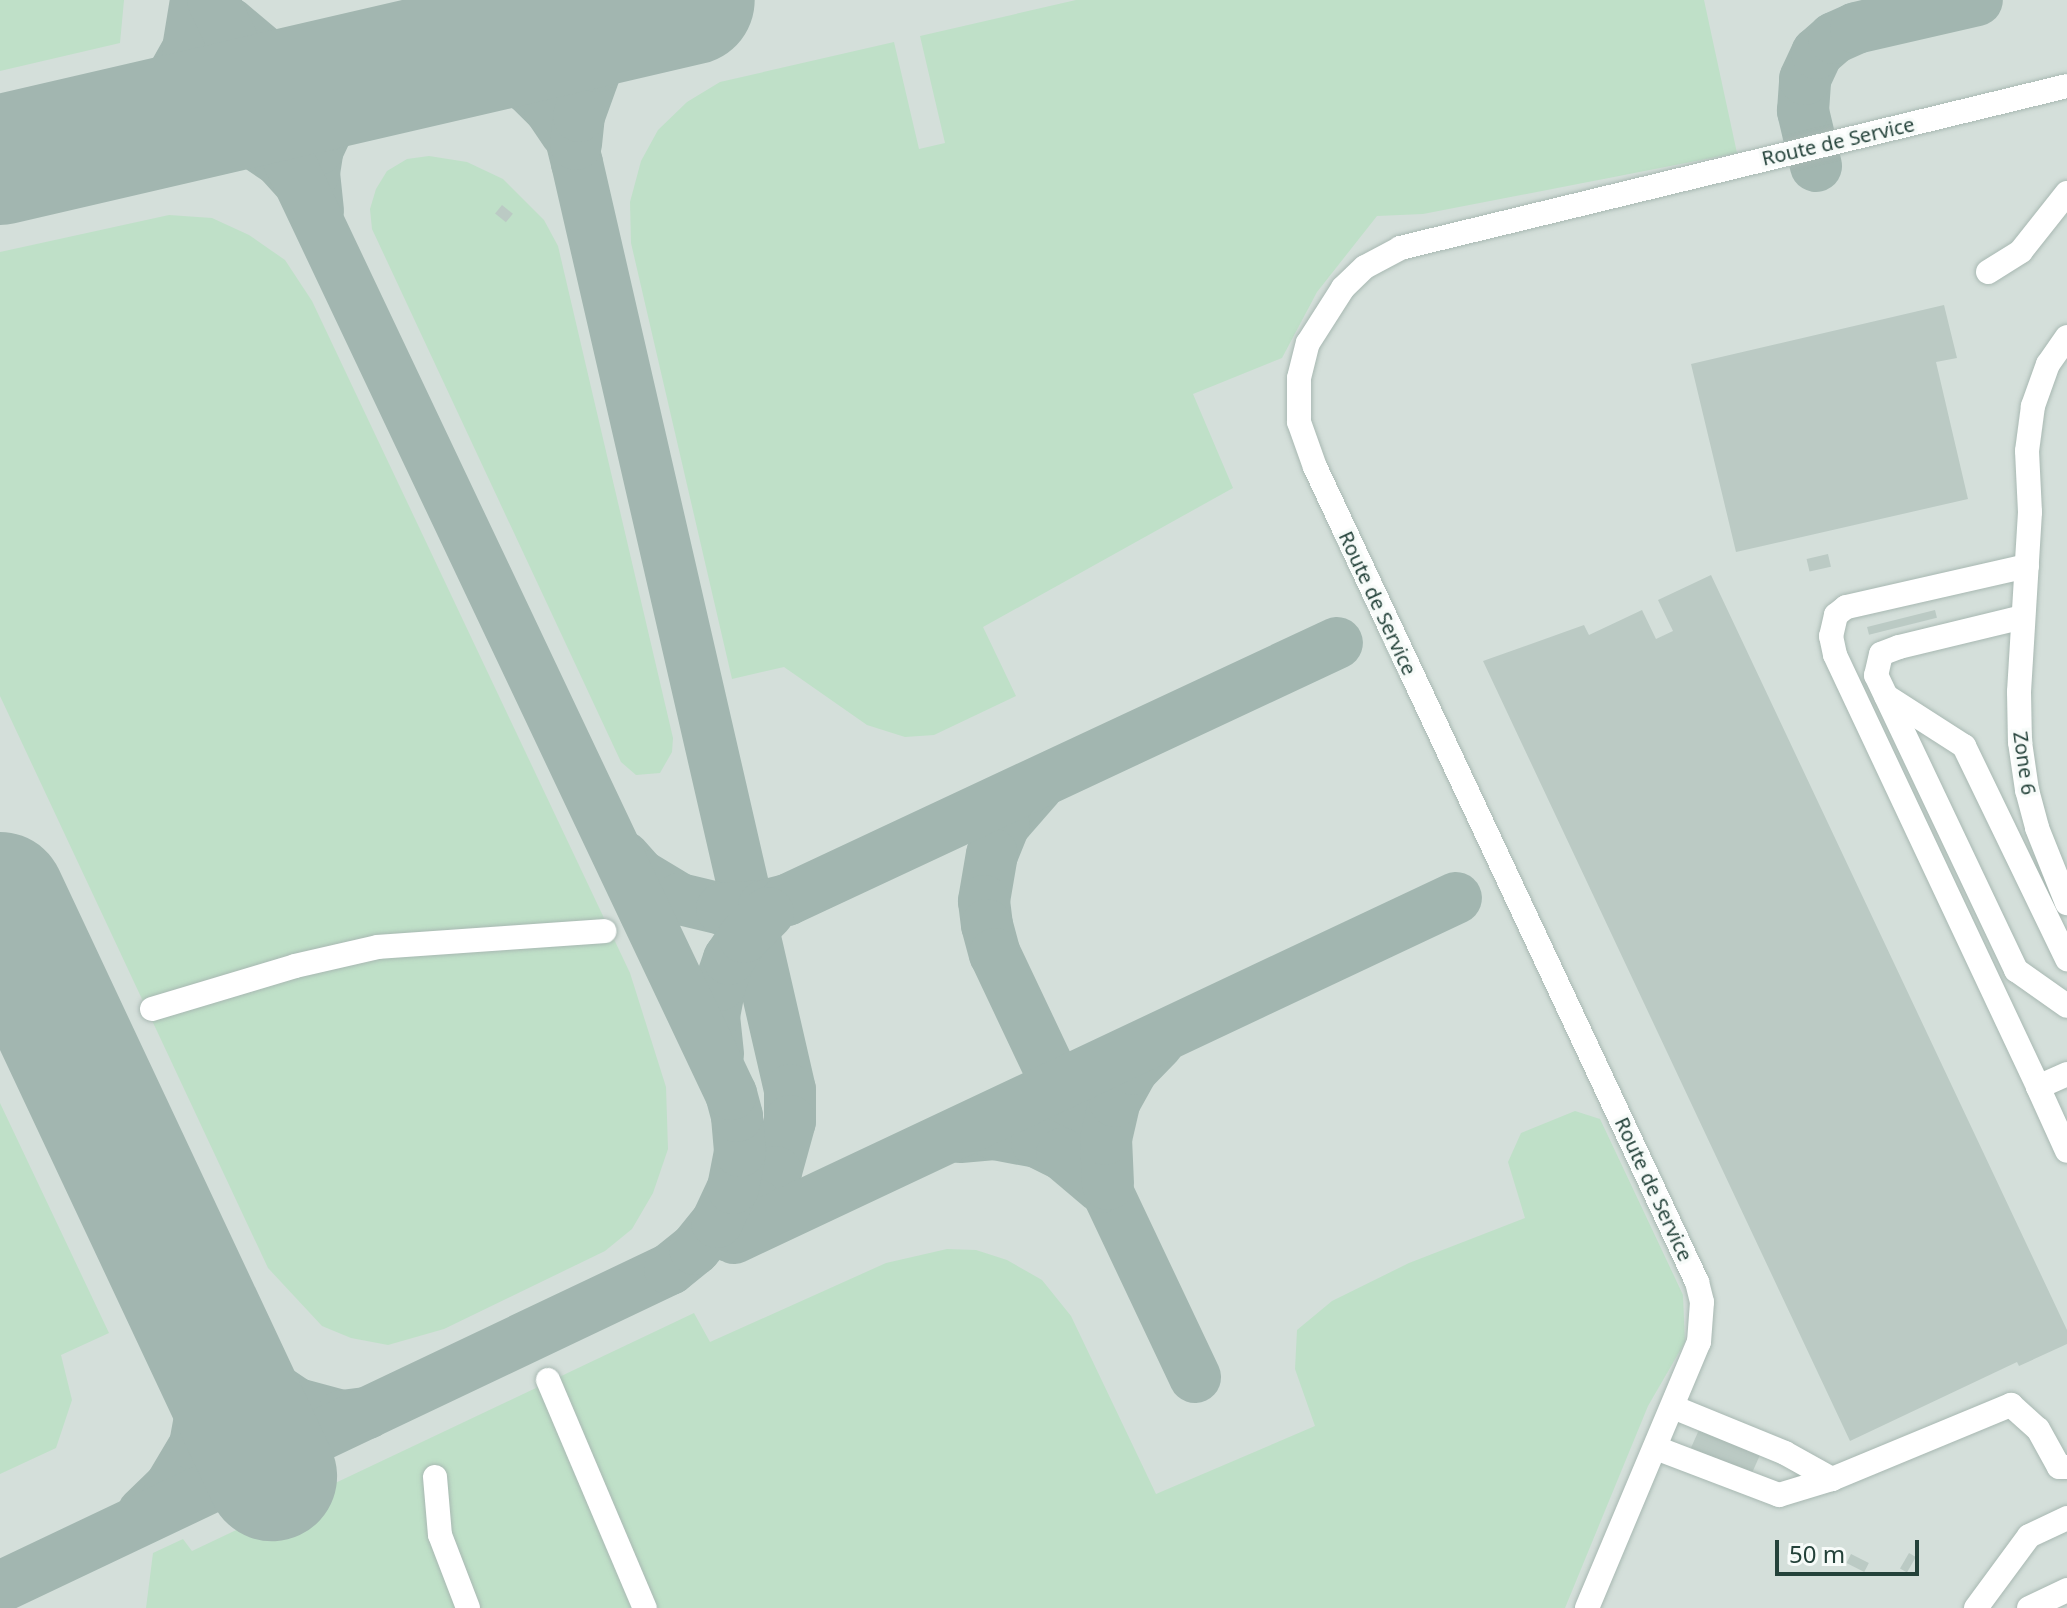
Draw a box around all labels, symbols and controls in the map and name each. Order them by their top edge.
street label: Route de Service [1759,112,1917,170]
street label: Route de Service [1334,527,1422,679]
street label: Zone 6 [2009,730,2041,796]
street label: Route de Service [1610,1113,1698,1265]
scale bar [1779,1524,1923,1574]
text: 50 m [1789,1537,1845,1570]

